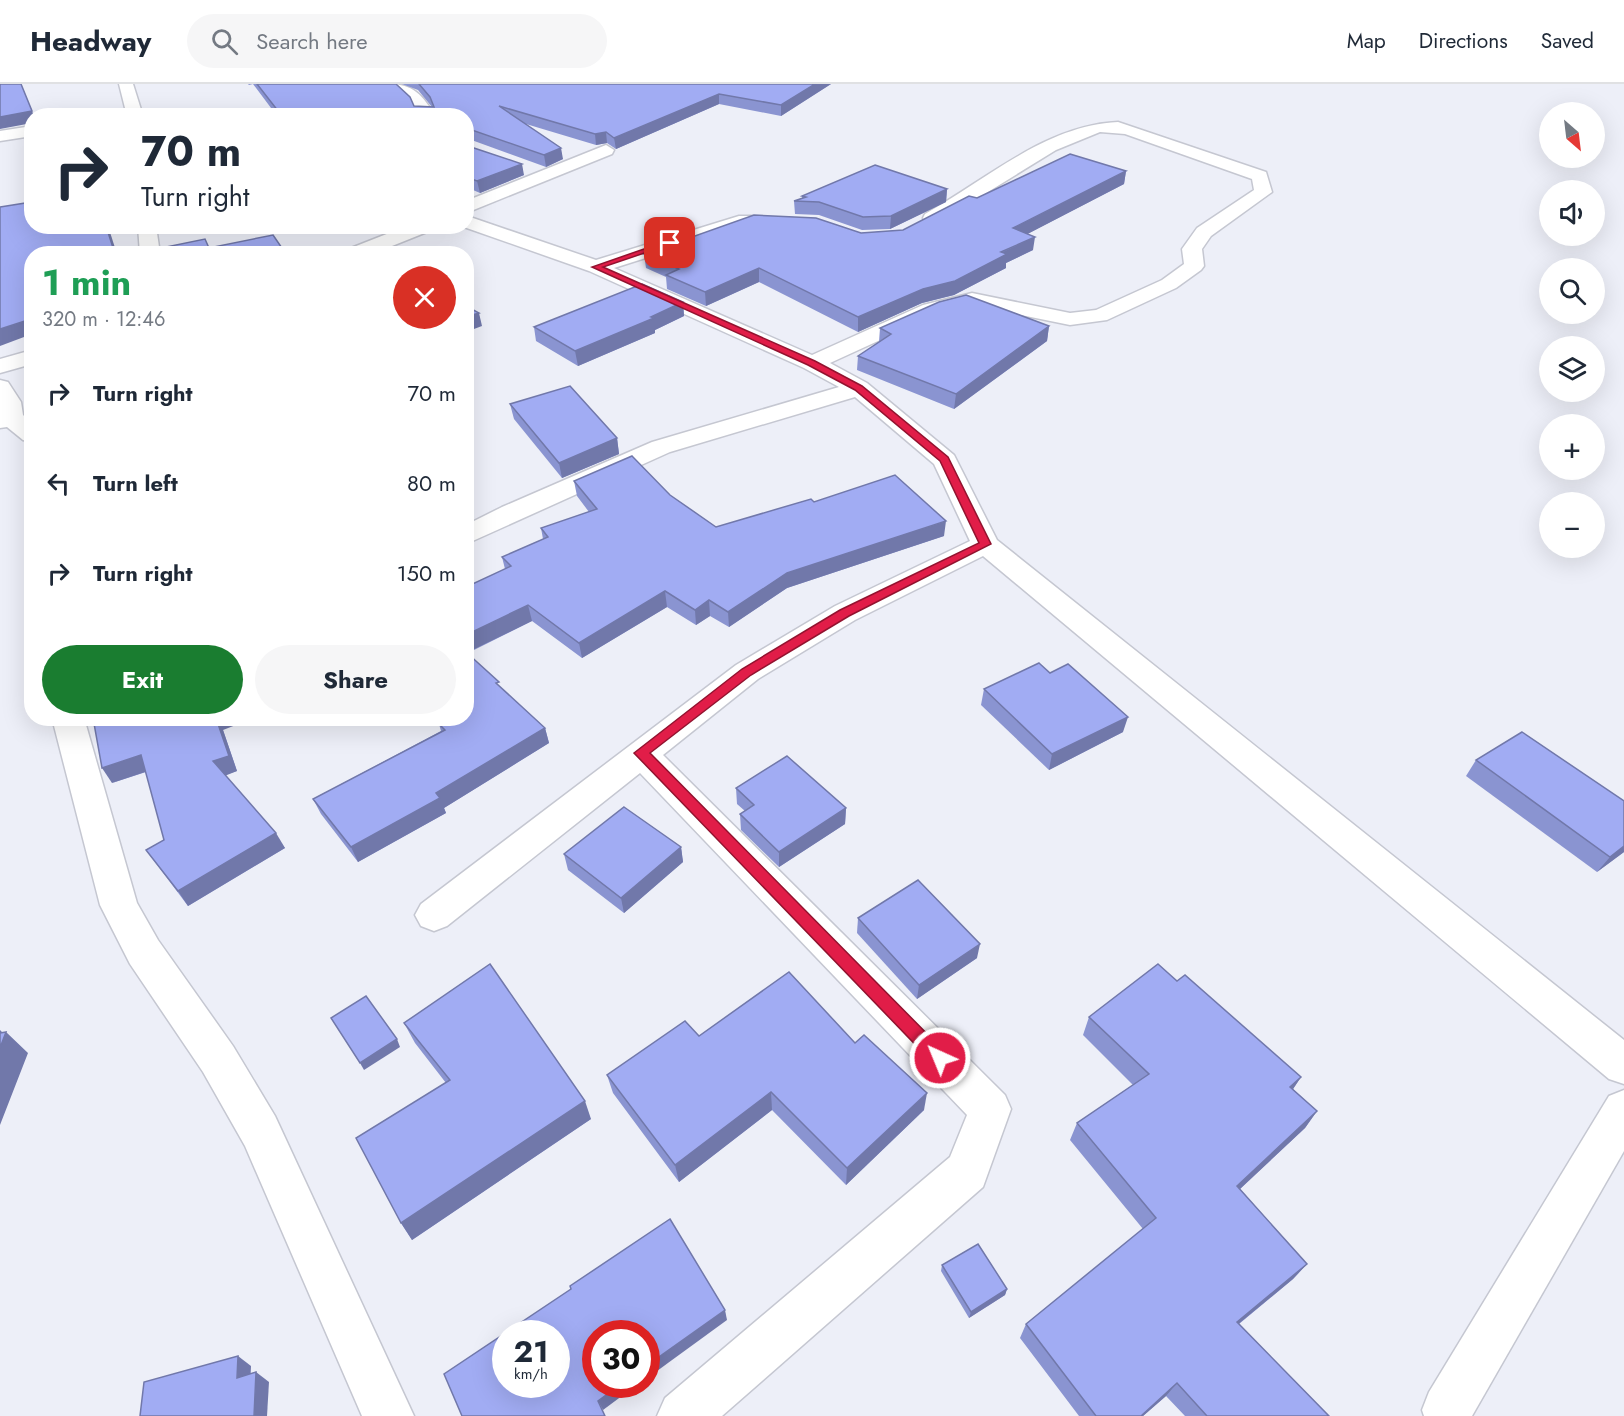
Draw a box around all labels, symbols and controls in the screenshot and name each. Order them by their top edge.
search box [187,14,607,68]
text: Headway [30,21,151,62]
icon: search [208,25,241,58]
text: Search here [256,25,368,57]
text: Map [1347,26,1386,56]
text: Directions [1419,26,1508,56]
text: Saved [1541,26,1594,56]
north arrow [1539,102,1605,168]
map controls [1539,102,1605,558]
text: 70 m [141,121,241,182]
icon: right [42,132,120,210]
text: Turn right [141,177,249,216]
button: sound [1539,180,1605,246]
pin [644,217,695,268]
icon: arrive [653,226,686,259]
text: 1 min [42,256,131,308]
button: search [1539,258,1605,324]
button: close [393,266,456,329]
text: 320 m · 12:46 [42,305,165,334]
button: layers [1539,336,1605,402]
icon: right [42,377,75,410]
text: Turn right [93,377,193,409]
text: 70 m [407,377,456,409]
button: + [1539,414,1605,480]
icon: left [42,467,75,500]
text: Turn left [93,467,178,499]
text: 80 m [407,467,456,499]
button: − [1539,492,1605,558]
icon: right [42,557,75,590]
text: Turn right [93,557,193,589]
text: 150 m [397,557,456,589]
button: Exit [42,645,243,714]
button: Share [255,645,456,714]
position arrow [908,1026,972,1090]
speed limit sign: 30 [582,1320,660,1398]
text: 21 [514,1330,548,1373]
text: km/h [514,1363,548,1385]

